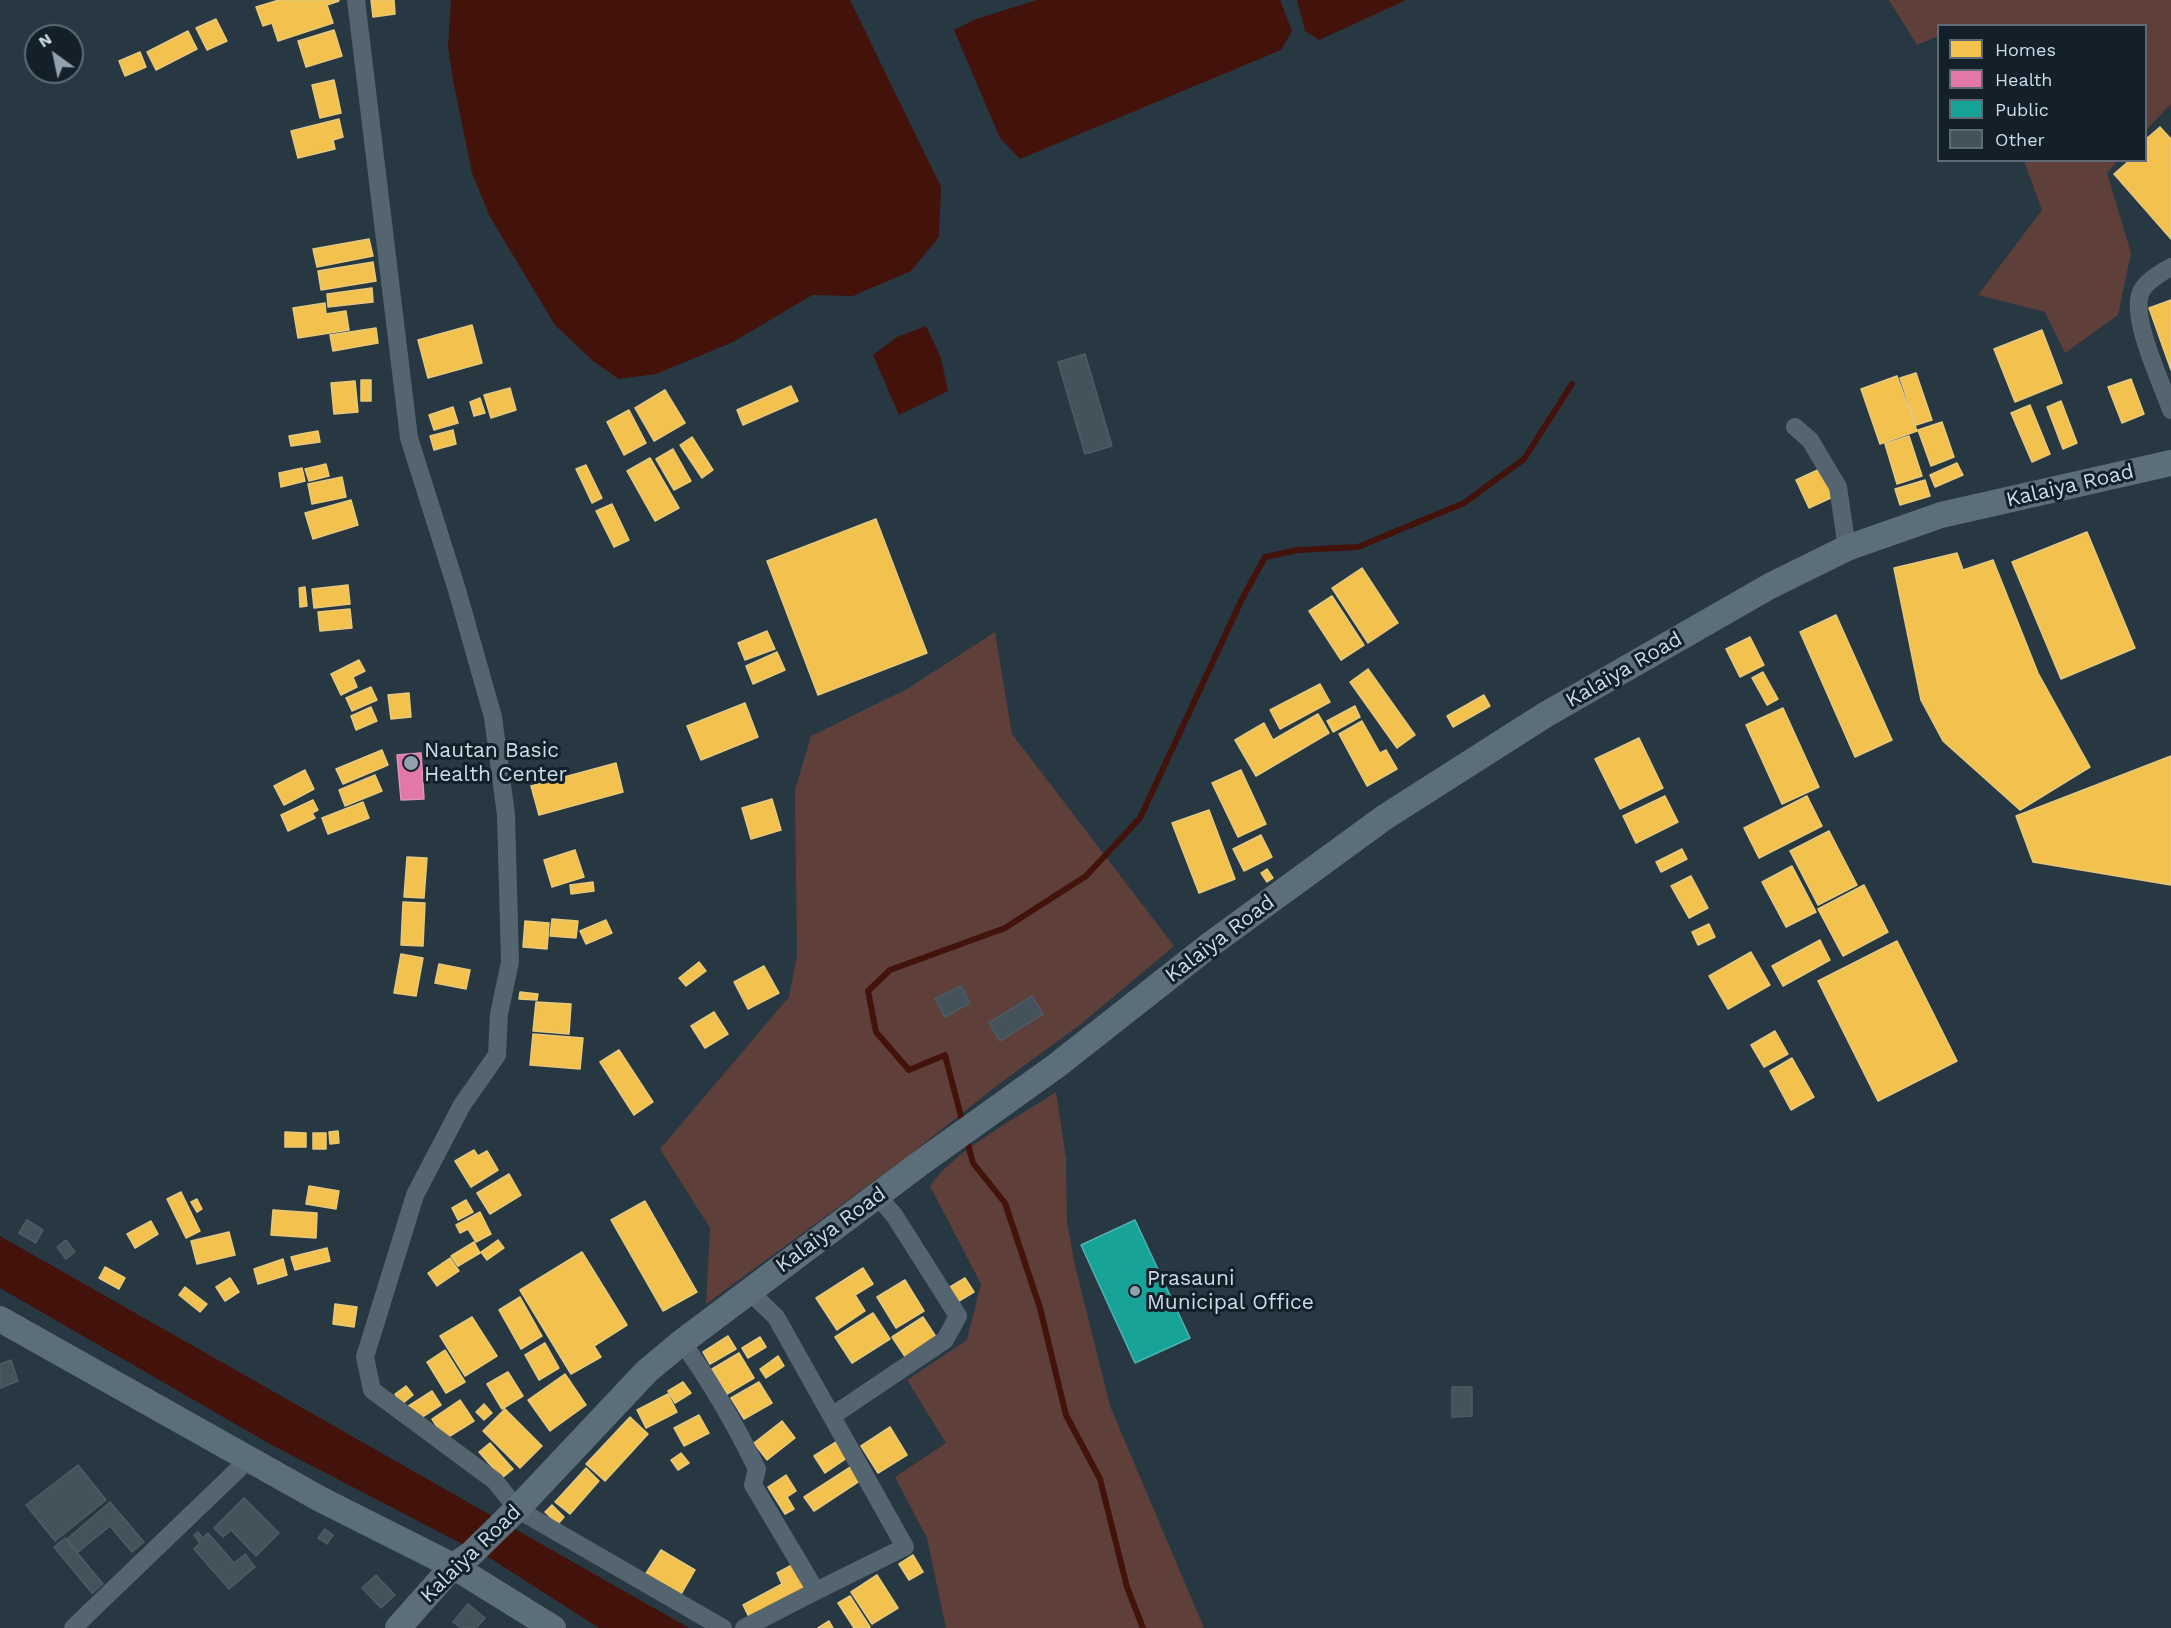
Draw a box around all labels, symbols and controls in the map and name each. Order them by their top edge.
north arrow [24,24,84,84]
legend [1937,24,2147,162]
text: N [35,29,55,51]
text: Homes [1995,39,2056,60]
text: Health [1995,69,2052,90]
text: Public [1995,99,2049,120]
text: Other [1995,129,2045,150]
street label: Kalaiya Road [2004,459,2136,513]
street label: Kalaiya Road [1561,627,1687,713]
place label: Nautan Basic Health Center [424,738,567,788]
marker: Nautan Basic Health Center [402,754,420,772]
street label: Kalaiya Road [1160,890,1280,988]
street label: Kalaiya Road [771,1182,891,1278]
place label: Prasauni Municipal Office [1147,1266,1314,1316]
marker: Prasauni Municipal Office [1128,1284,1142,1298]
street label: Kalaiya Road [415,1500,527,1608]

